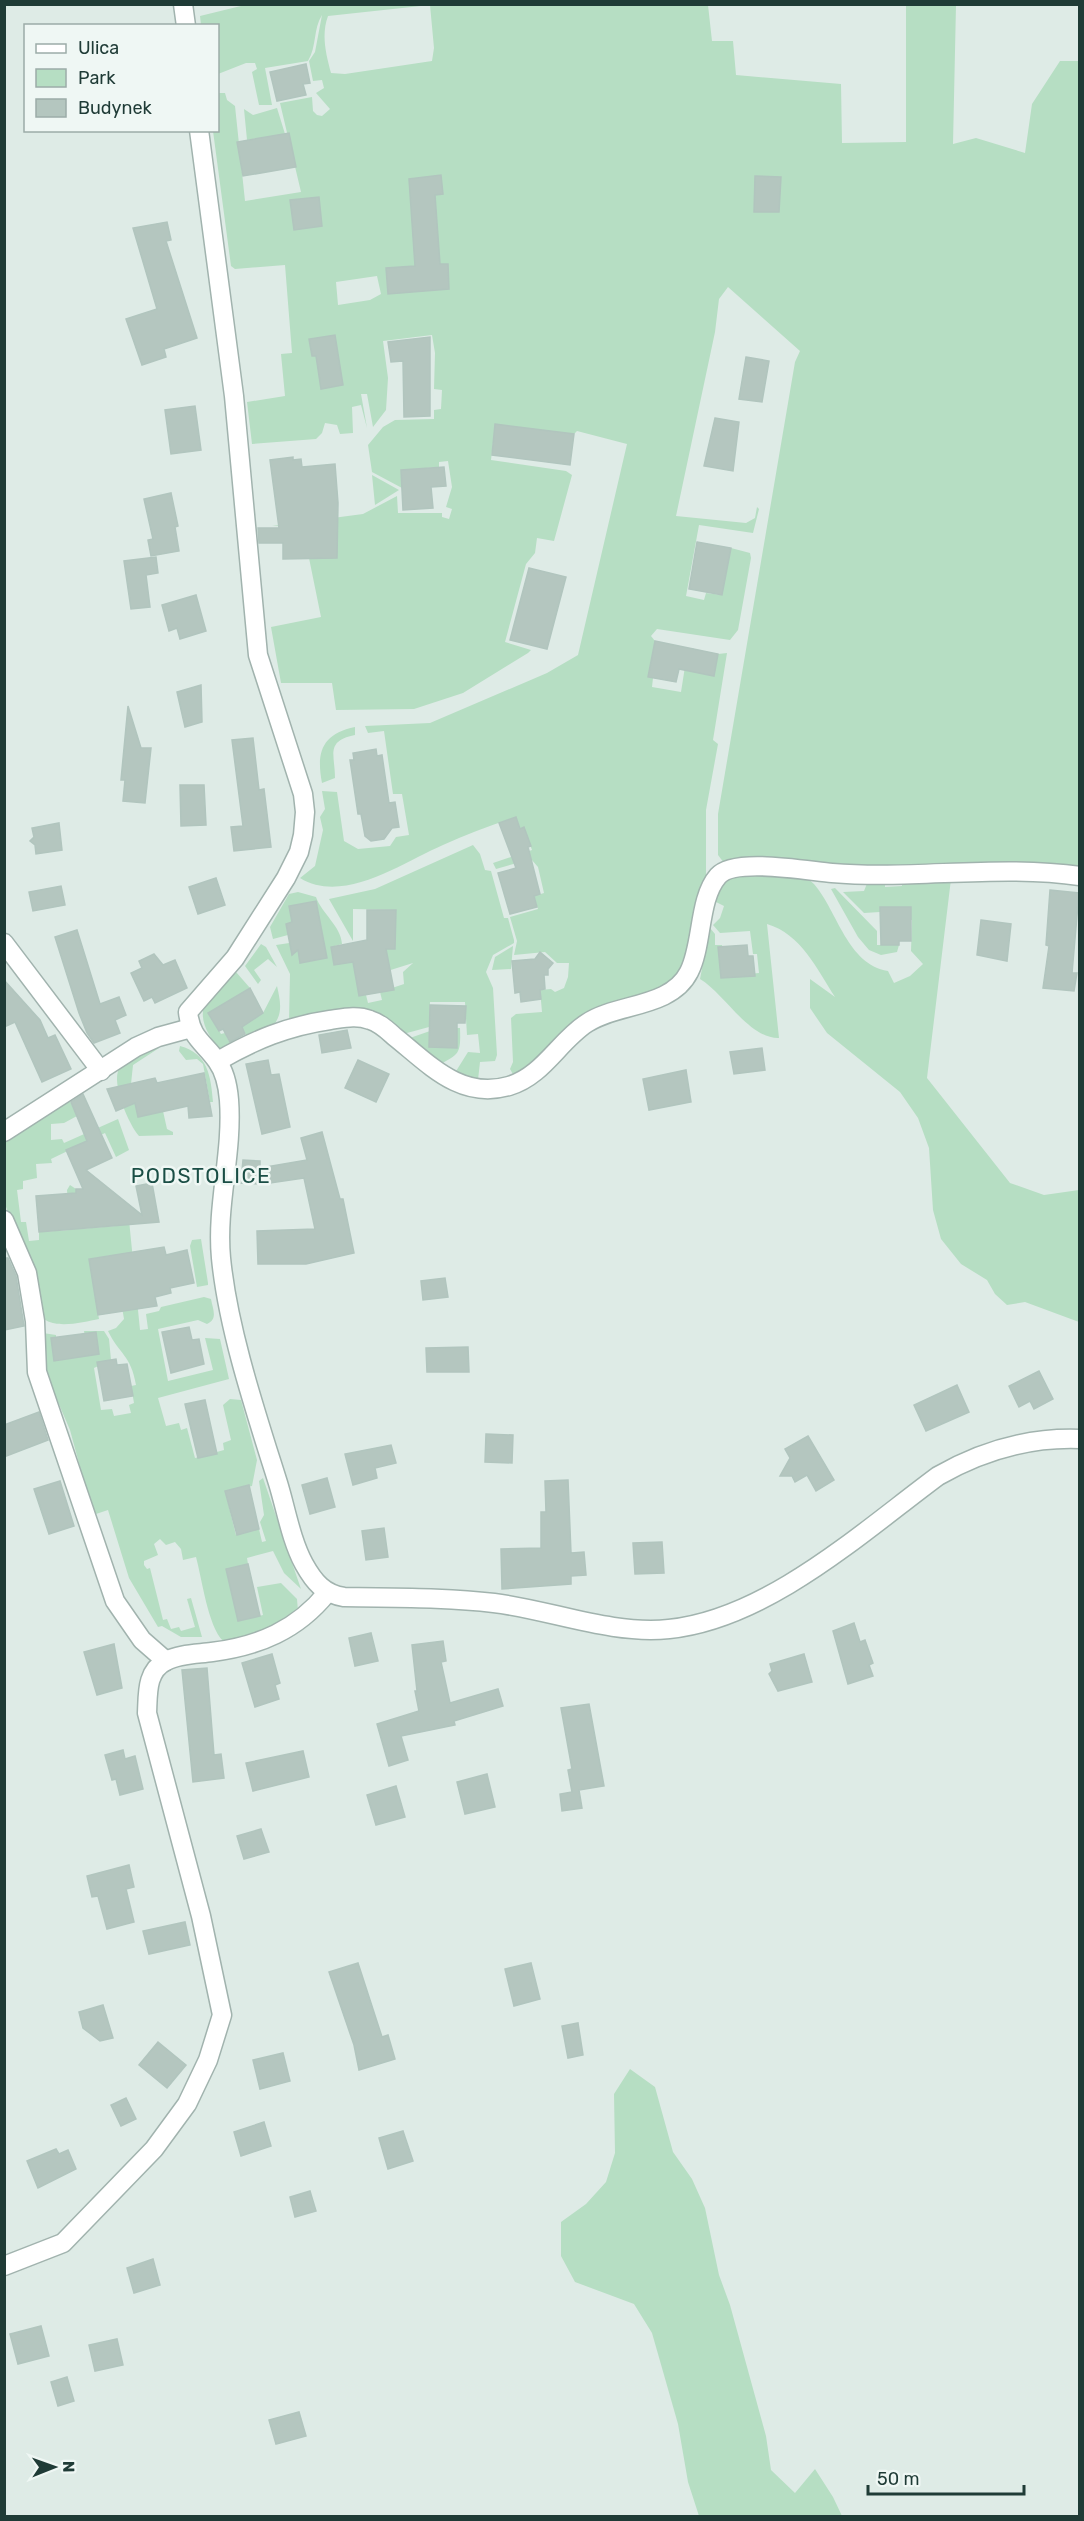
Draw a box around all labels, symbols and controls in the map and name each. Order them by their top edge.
legend [24,24,219,132]
text: Ulica [78,37,119,59]
text: Park [78,67,116,89]
text: Budynek [78,97,152,119]
district label: PODSTOLICE [131,1163,271,1188]
north arrow [24,2437,84,2497]
scale bar [868,2458,1024,2496]
text: N [59,2461,78,2473]
text: 50 m [877,2468,920,2490]

